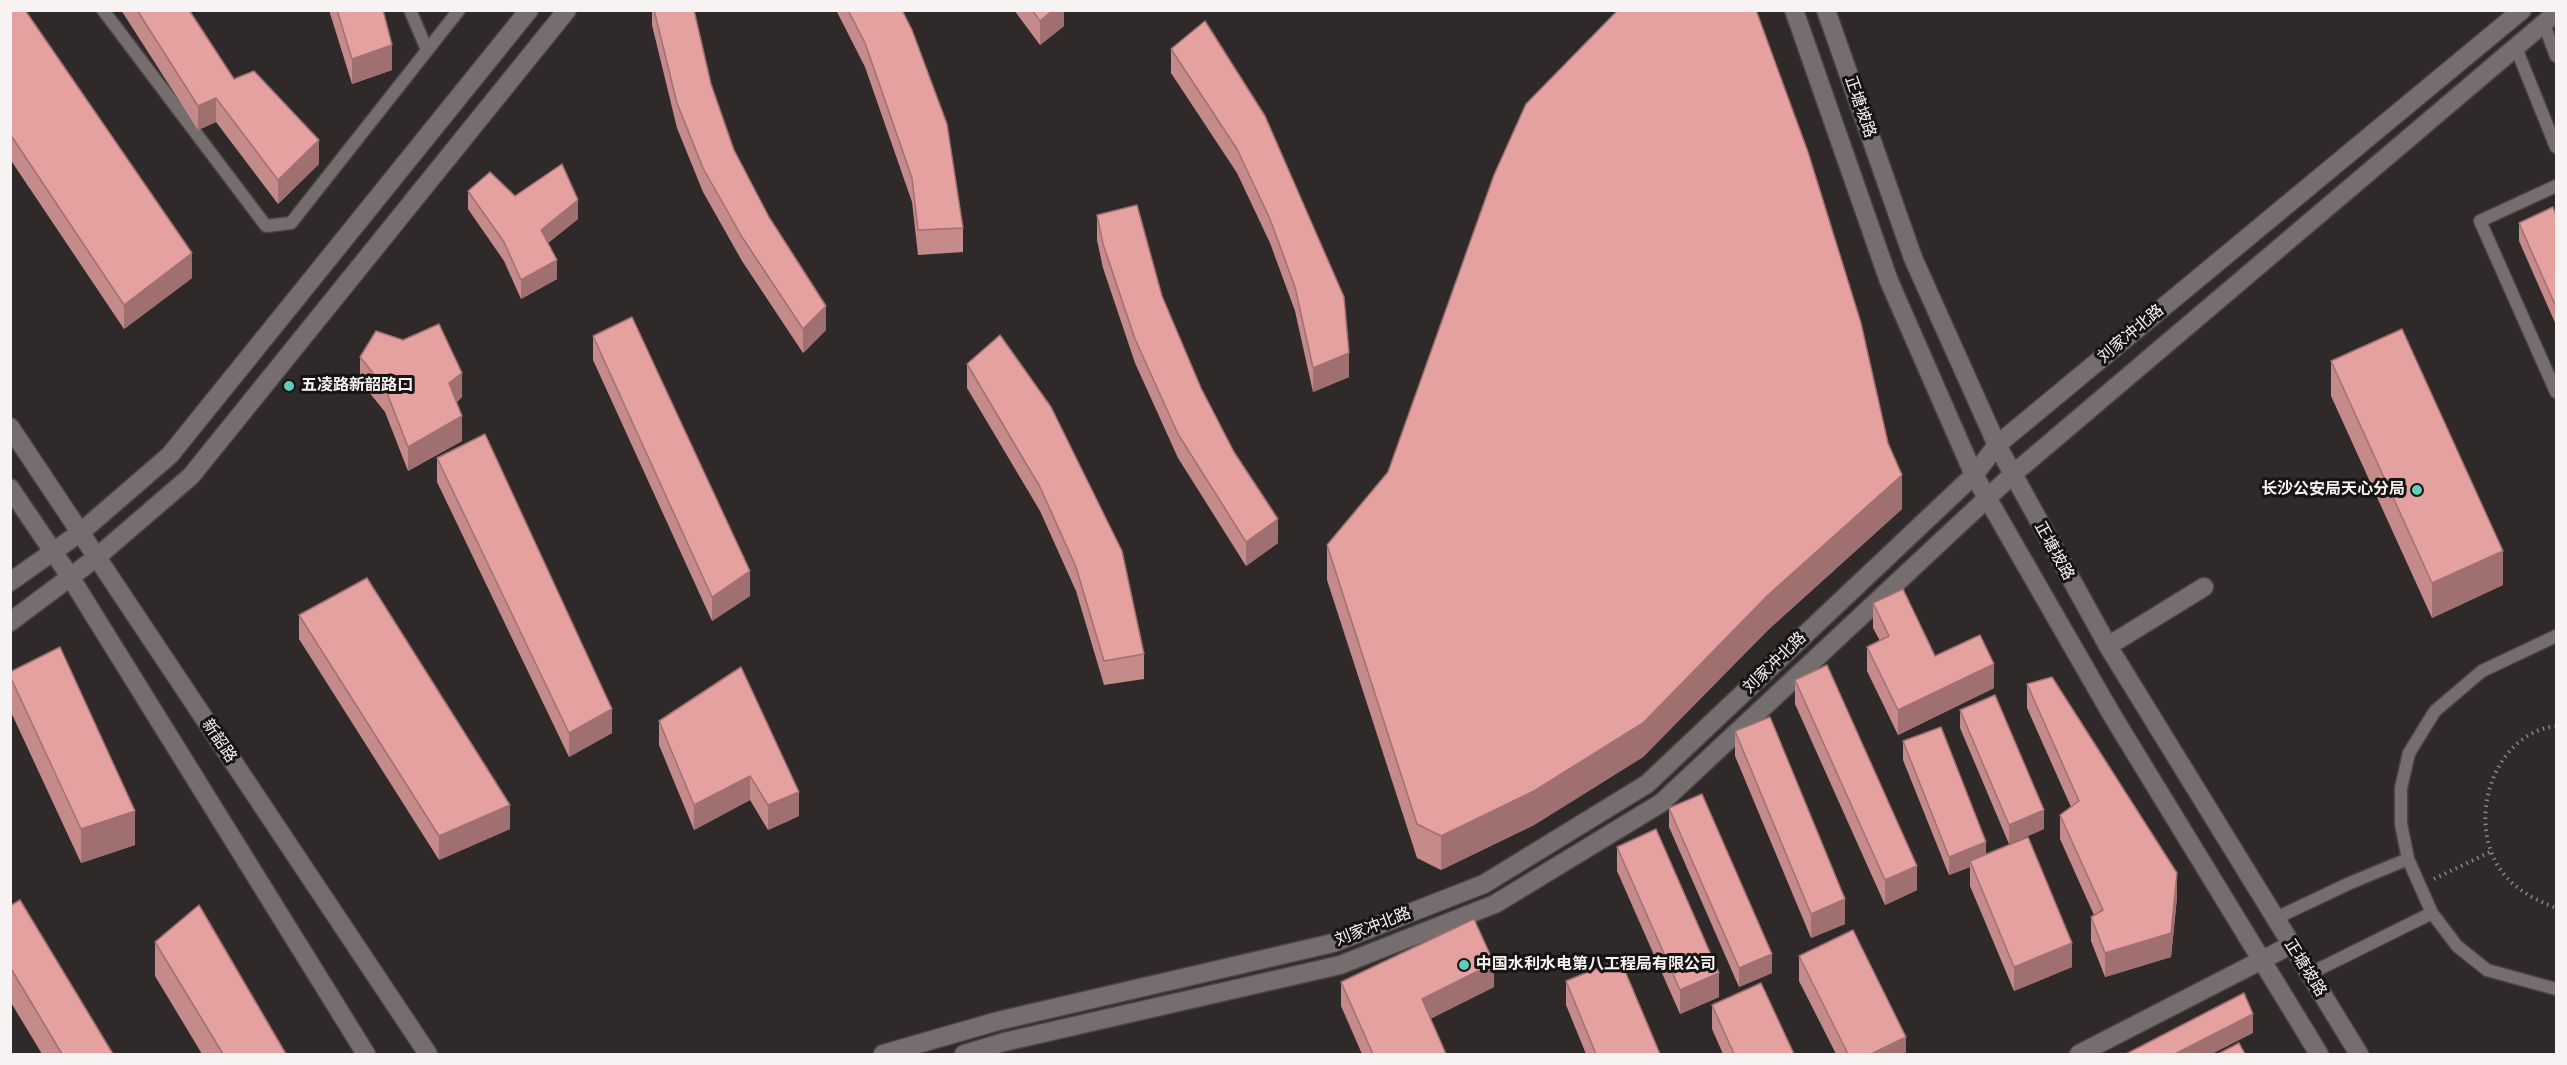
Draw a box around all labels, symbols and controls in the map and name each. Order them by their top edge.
street label: 正塘坡路 [1841,74,1879,140]
street label: 刘家冲北路 [2094,301,2168,367]
place label: 五凌路新韶路口 [301,376,413,396]
marker: 五凌路新韶路口 [282,379,296,393]
place label: 长沙公安局天心分局 [2261,480,2405,500]
marker: 长沙公安局天心分局 [2410,483,2424,497]
street label: 正塘坡路 [2030,518,2078,584]
street label: 刘家冲北路 [1740,628,1810,698]
street label: 新韶路 [198,716,240,766]
street label: 刘家冲北路 [1332,904,1414,950]
street label: 正塘坡路 [2280,936,2330,1000]
place label: 中国水利水电第八工程局有限公司 [1476,955,1716,975]
marker: 中国水利水电第八工程局有限公司 [1457,958,1471,972]

